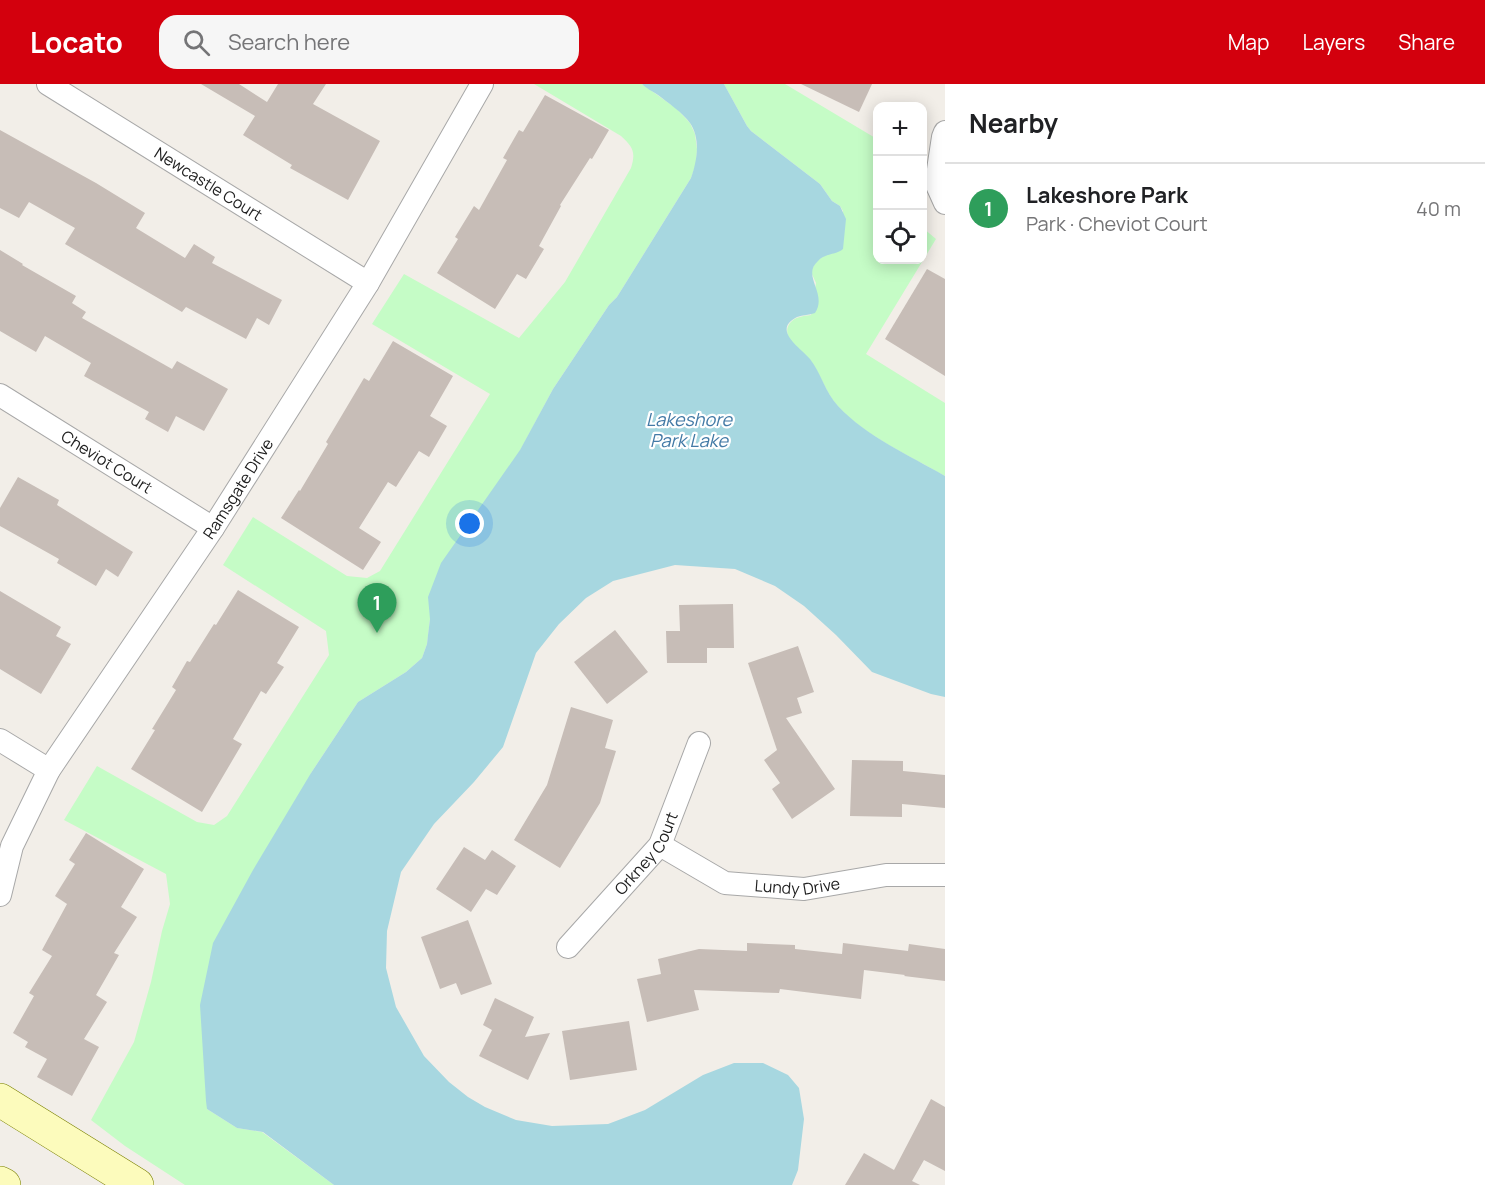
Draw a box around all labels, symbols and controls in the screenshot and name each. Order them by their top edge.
search box [159,15,579,69]
text: Locato [30,23,123,61]
icon: search [180,26,213,59]
text: Search here [228,27,350,57]
text: Map [1228,28,1269,56]
text: Layers [1302,28,1365,56]
text: Share [1398,28,1455,56]
map controls [873,102,927,264]
button: + [873,102,927,156]
text: Nearby [969,105,1058,141]
street label: Newcastle Court [150,142,267,226]
button: − [873,156,927,210]
text: Lakeshore Park [1026,180,1188,210]
text: 1 [984,195,993,222]
text: 40 m [1416,195,1461,222]
button: locate [873,210,927,264]
text: Park · Cheviot Court [1026,210,1208,237]
water label: Lakeshore Park Lake [646,407,734,452]
street label: Cheviot Court [57,425,157,499]
street label: Ramsgate Drive [198,434,278,543]
your location [455,509,484,538]
pin: 1 [358,584,397,633]
street label: Orkney Court [609,809,683,900]
street label: Lundy Drive [754,872,842,900]

